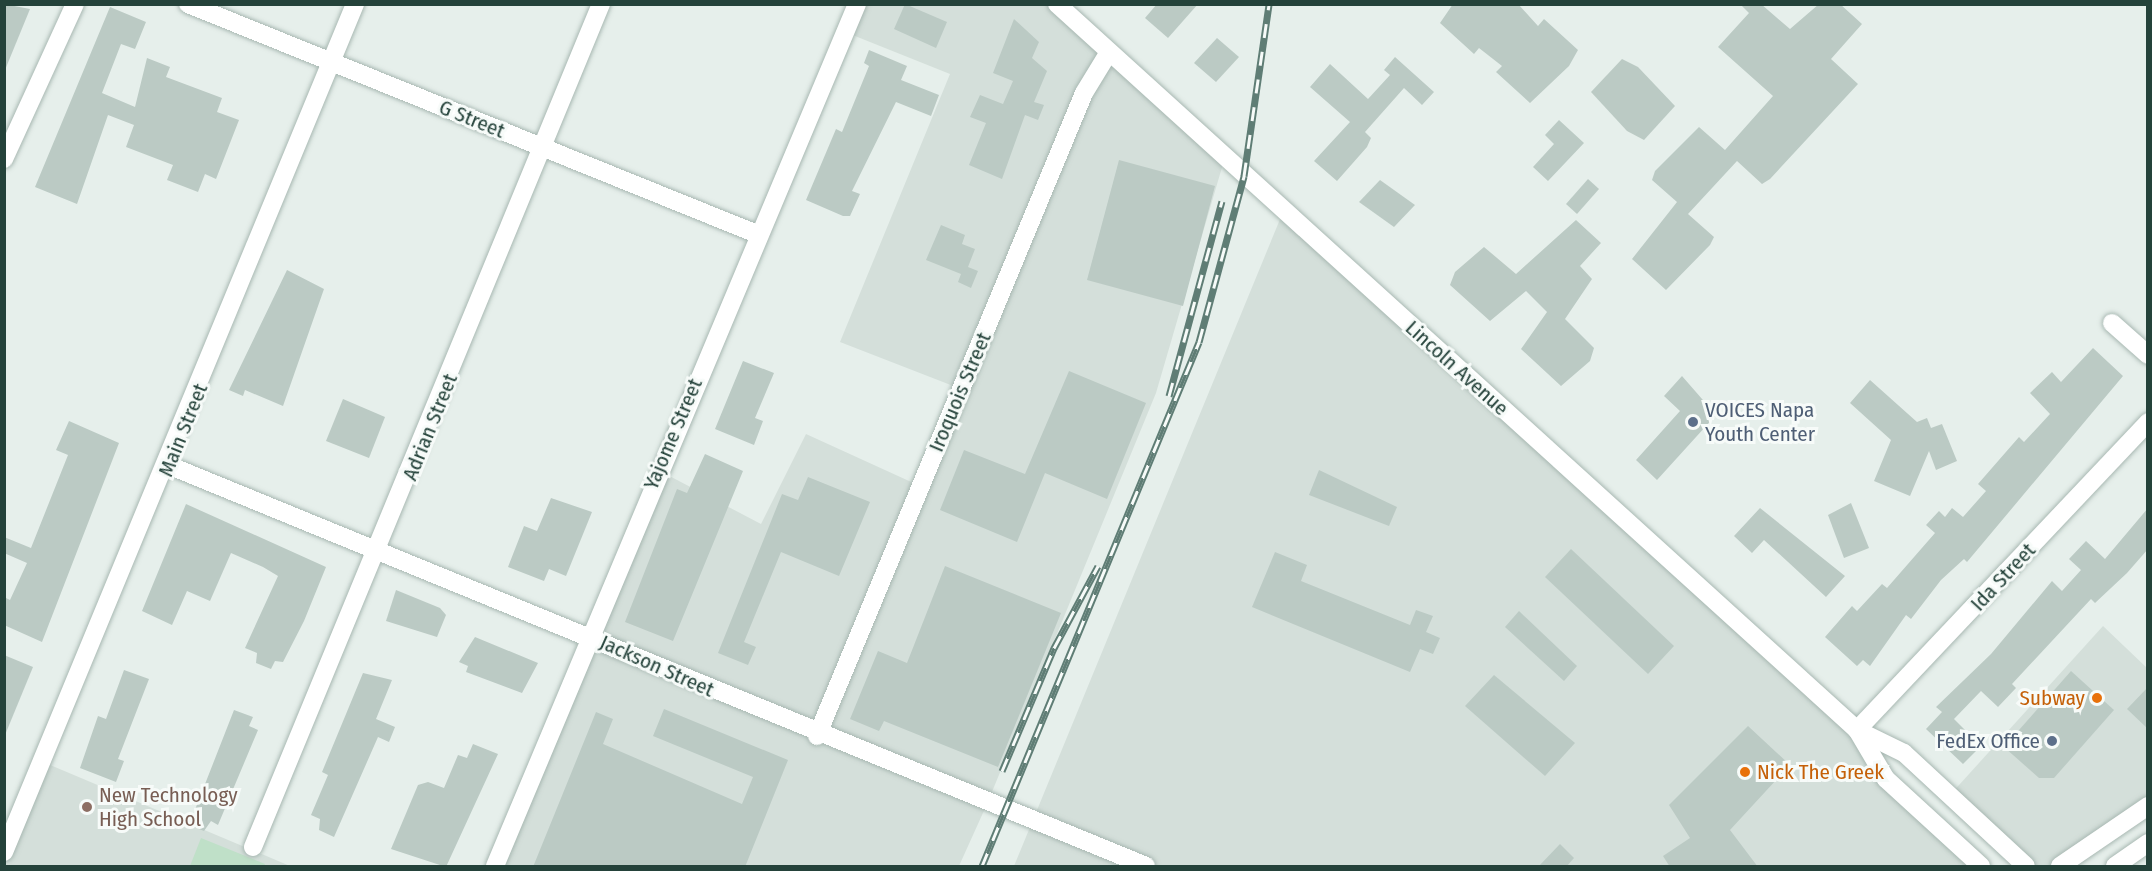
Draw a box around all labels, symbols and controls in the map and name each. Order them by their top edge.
street label: G Street [435,94,509,144]
street label: Lincoln Avenue [1400,315,1514,421]
street label: Iroquois Street [924,328,996,456]
street label: Adrian Street [397,370,463,484]
street label: Yajome Street [638,375,708,493]
street label: Main Street [153,380,213,480]
place label: VOICES Napa Youth Center [1705,397,1815,447]
marker: VOICES Napa Youth Center [1686,415,1700,429]
street label: Ida Street [1965,538,2041,616]
street label: Jackson Street [596,630,718,702]
place label: Subway [2020,685,2085,711]
marker: Subway [2090,691,2104,705]
place label: FedEx Office [1936,728,2040,754]
marker: FedEx Office [2045,734,2059,748]
place label: Nick The Greek [1757,759,1884,785]
marker: Nick The Greek [1738,765,1752,779]
place label: New Technology High School [99,782,238,832]
marker: New Technology High School [80,800,94,814]

